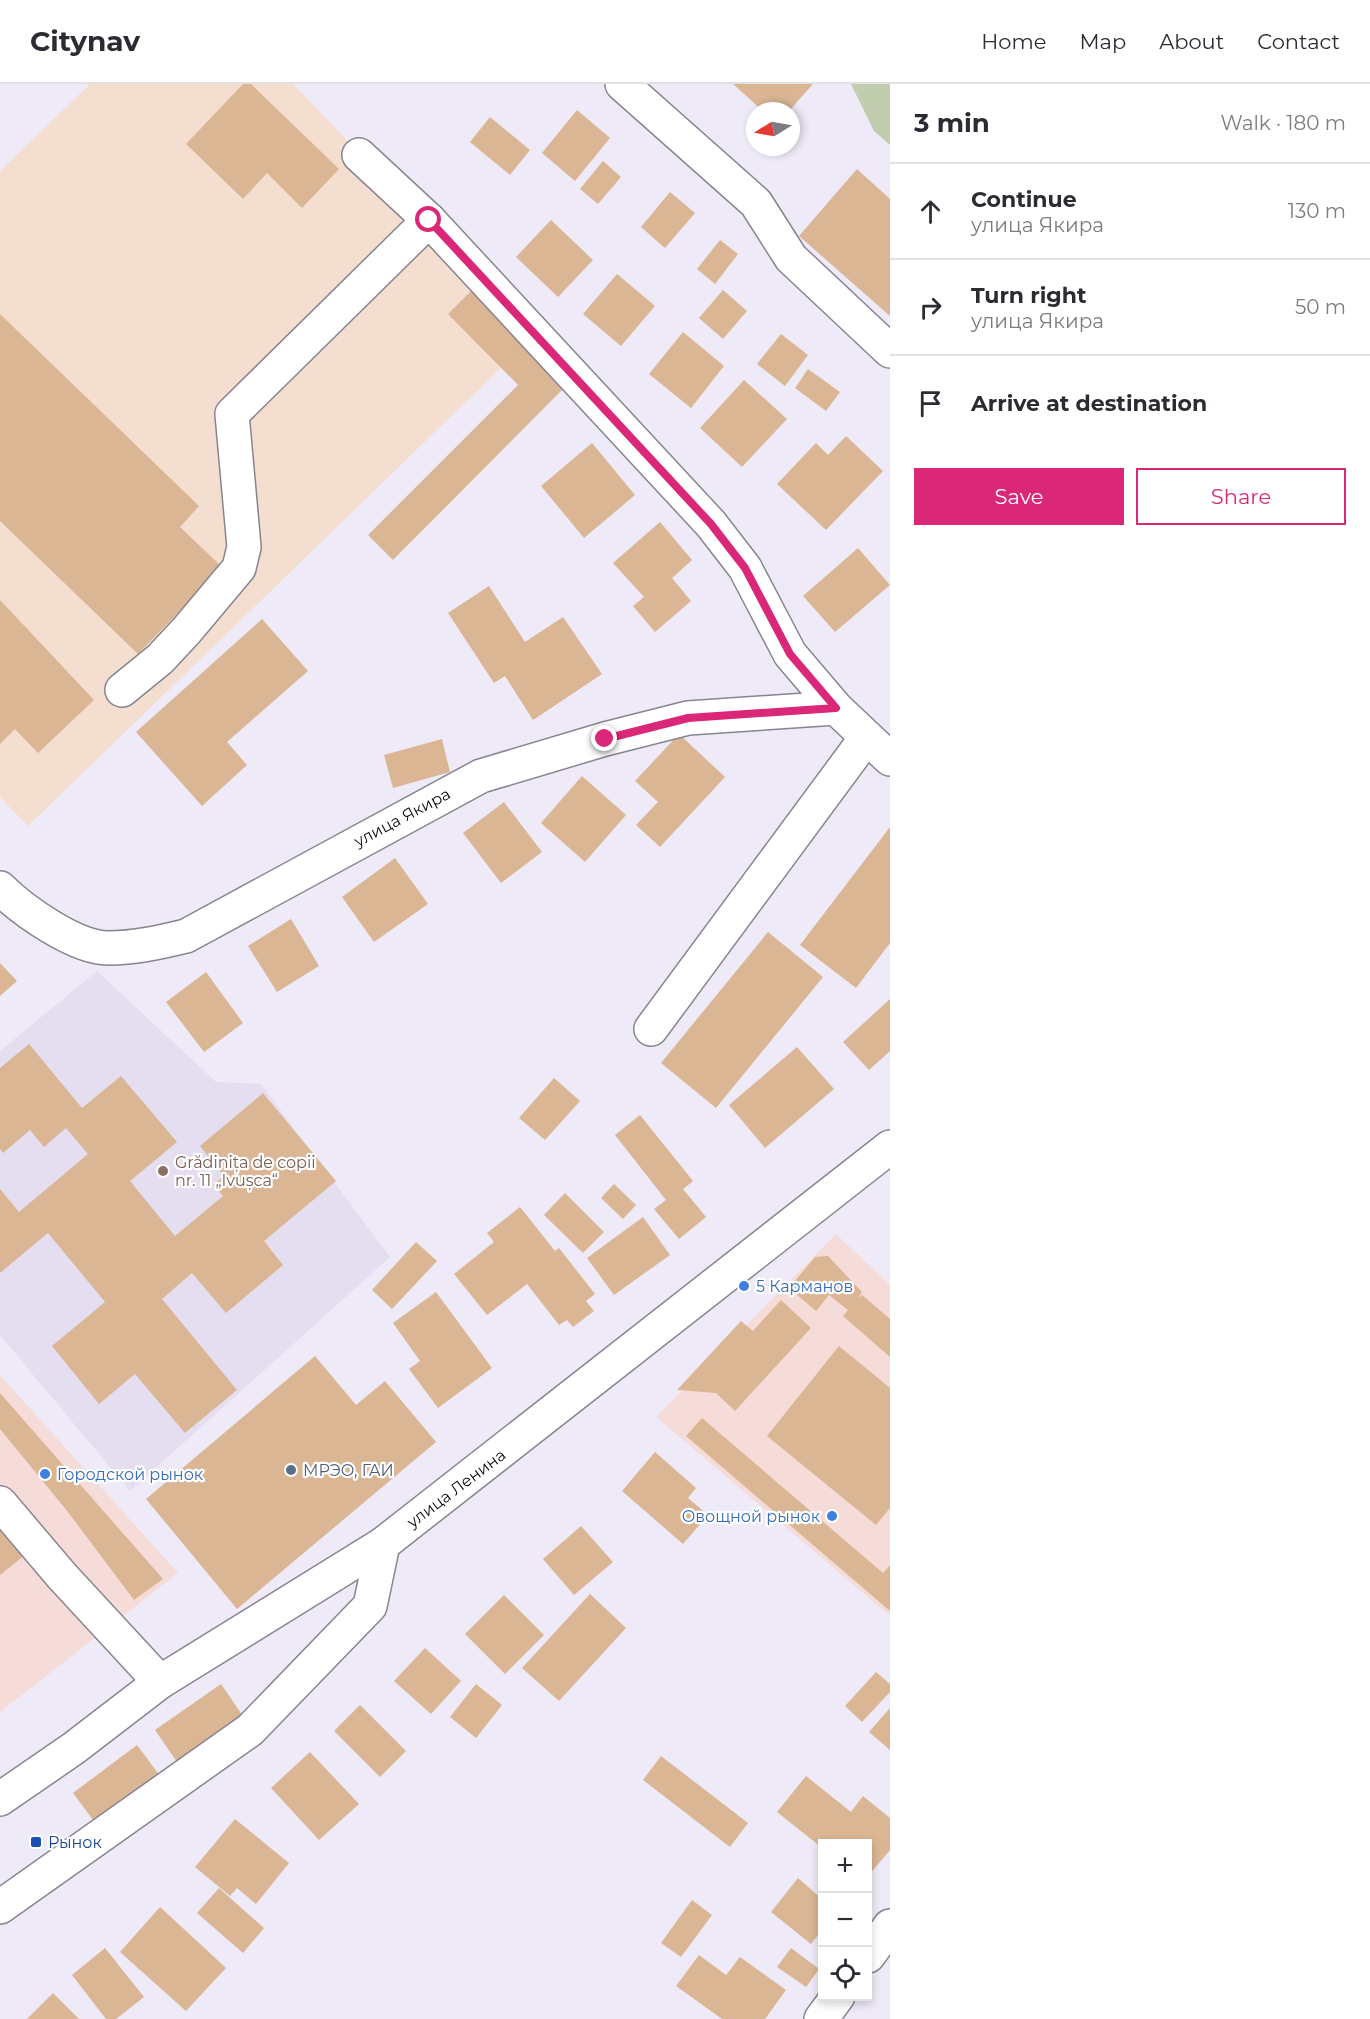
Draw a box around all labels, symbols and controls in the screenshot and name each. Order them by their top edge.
text: Citynav [30,24,140,58]
text: Home [981,29,1046,54]
text: Map [1079,29,1126,54]
text: About [1159,29,1224,54]
text: Contact [1257,29,1340,54]
north arrow [746,102,800,156]
text: 3 min [914,107,990,139]
text: Walk · 180 m [1221,111,1346,135]
text: Continue [971,186,1077,213]
icon: ahead [914,195,947,228]
text: 130 m [1288,199,1346,223]
route start [415,206,441,232]
text: улица Якира [971,213,1104,237]
text: Turn right [971,282,1086,309]
icon: right [914,291,947,324]
text: 50 m [1295,295,1346,319]
text: улица Якира [971,309,1104,333]
icon: arrive [914,387,947,420]
text: Arrive at destination [971,390,1207,417]
button: Save [914,468,1124,525]
button: Share [1136,468,1346,525]
route end [591,725,617,751]
street label: улица Якира [350,784,454,851]
place label: Grădinița de copii nr. 11 „Ivușca“ [175,1153,316,1191]
marker: Grădinița de copii nr. 11 „Ivușca“ [156,1164,170,1178]
place label: 5 Карманов [756,1277,853,1296]
marker: 5 Карманов [737,1279,751,1293]
street label: улица Ленина [402,1445,509,1532]
place label: МРЭО, ГАИ [303,1461,394,1480]
marker: МРЭО, ГАИ [284,1463,298,1477]
place label: Городской рынок [57,1465,204,1484]
marker: Городской рынок [38,1467,52,1481]
place label: Овощной рынок [682,1507,821,1526]
marker: Овощной рынок [825,1509,839,1523]
place label: Рынок [48,1833,103,1852]
marker: Рынок [29,1835,43,1849]
map controls [818,1839,872,2001]
button: + [818,1839,872,1893]
button: − [818,1893,872,1947]
button: locate [818,1947,872,2001]

